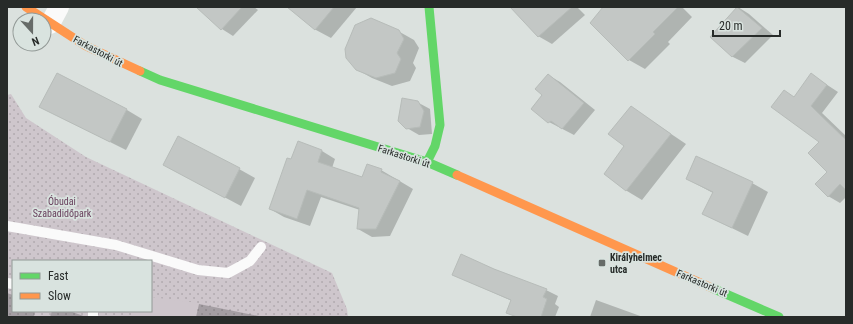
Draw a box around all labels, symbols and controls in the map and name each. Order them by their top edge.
north arrow [12,12,52,52]
scale bar [713,12,780,38]
text: 20 m [719,19,743,33]
street label: Farkastorki út [72,33,125,69]
text: N [30,34,41,48]
street label: Farkastorki út [377,142,431,170]
park label: Óbudai Szabadidőpark [33,195,92,219]
place label: Királyhelmec utca [610,252,662,275]
marker: Királyhelmec utca [597,258,607,268]
legend [12,260,152,312]
street label: Farkastorki út [675,267,729,299]
text: Fast [48,269,69,283]
text: Slow [48,289,71,303]

